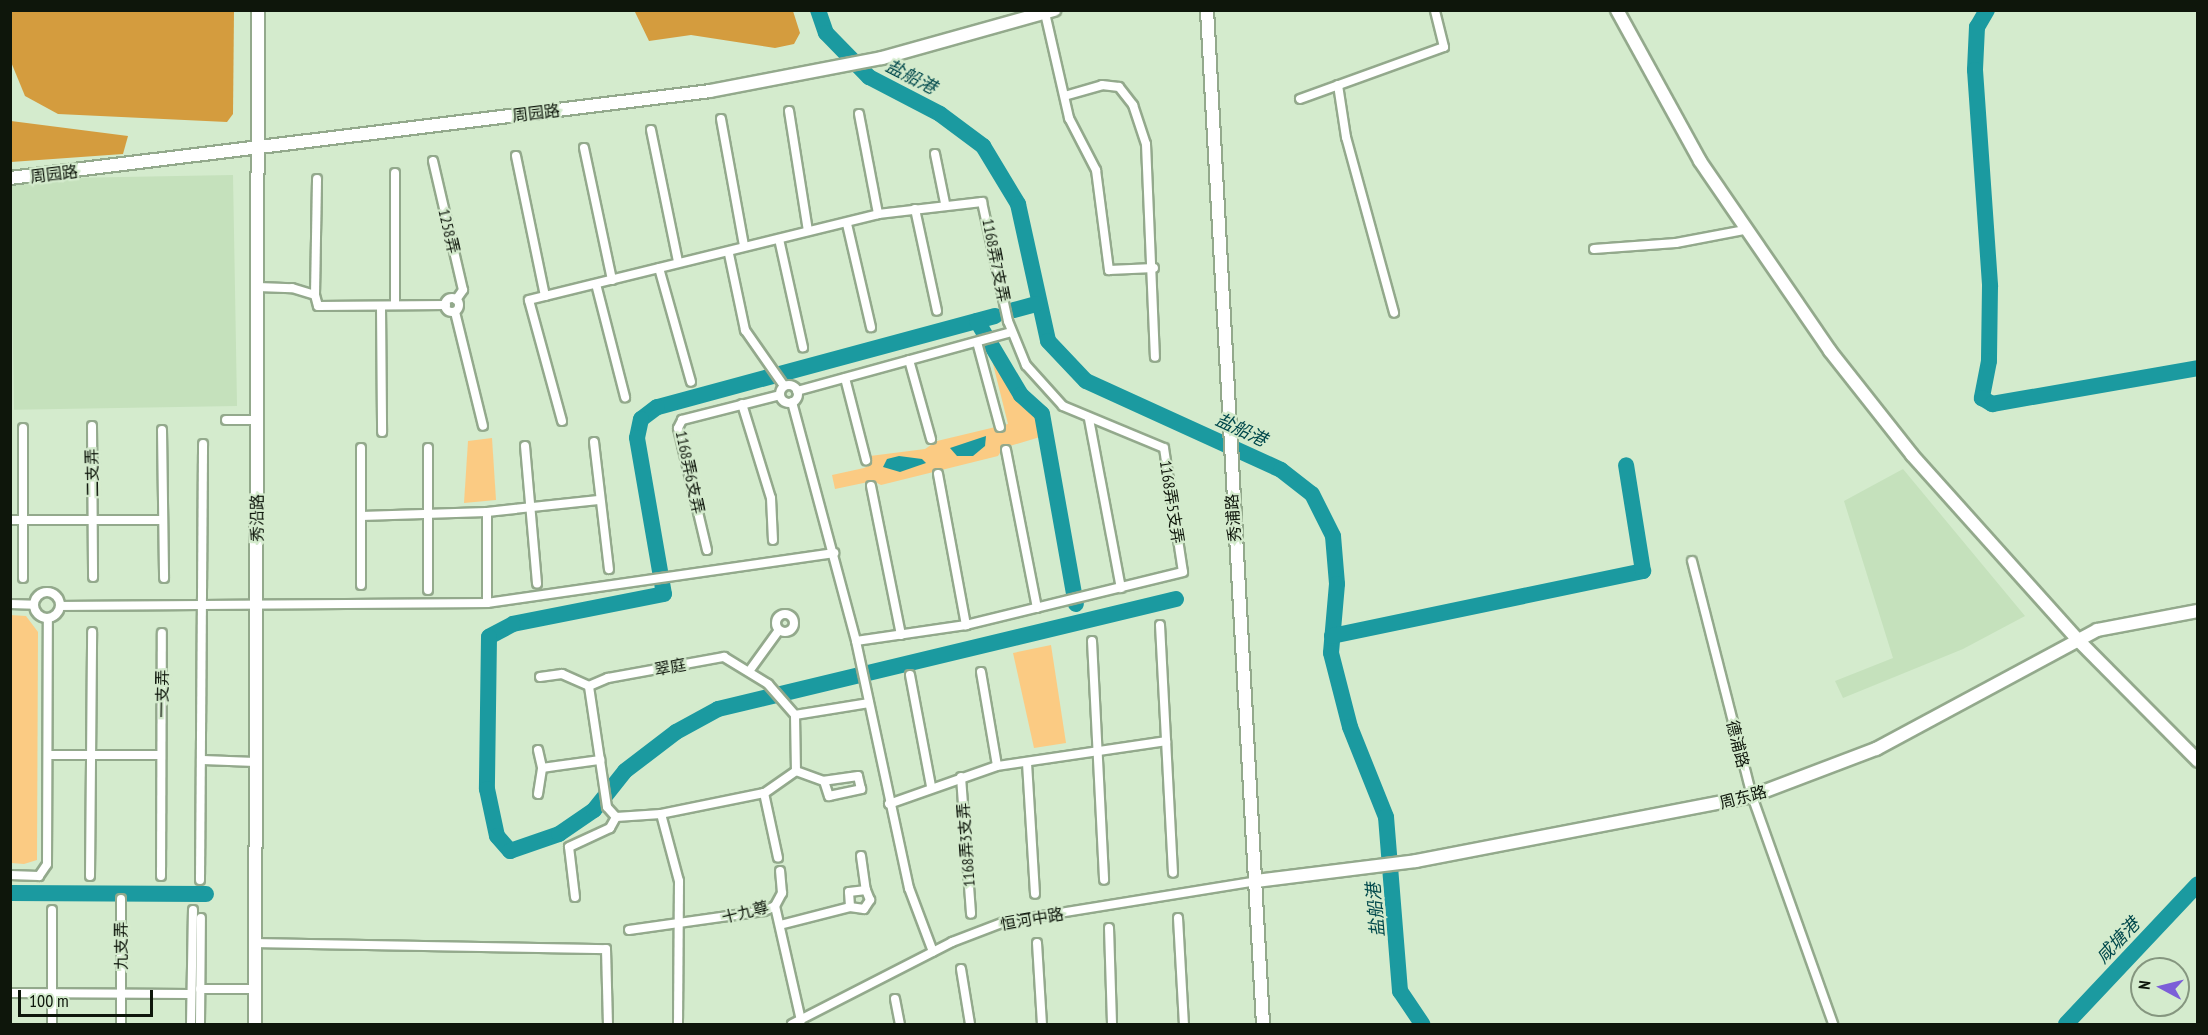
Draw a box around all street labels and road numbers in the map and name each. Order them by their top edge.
street label: 周园路 [511,101,561,125]
street label: 周园路 [29,162,79,186]
street label: 1258弄 [435,207,463,255]
street label: 1168弄7支弄 [979,217,1013,303]
street label: 1168弄6支弄 [672,429,708,515]
street label: 二支弄 [82,449,102,497]
street label: 1168弄5支弄 [1156,459,1188,545]
street label: 秀浦路 [1222,493,1244,543]
street label: 秀沿路 [247,494,267,542]
street label: 翠庭 [652,655,688,679]
street label: 一支弄 [152,670,172,718]
street label: 德浦路 [1723,718,1753,770]
street label: 周东路 [1717,782,1769,812]
street label: 1168弄3支弄 [953,802,979,888]
street label: 十九尊 [719,897,771,927]
street label: 恒河中路 [999,904,1065,934]
street label: 九支弄 [111,922,131,970]

